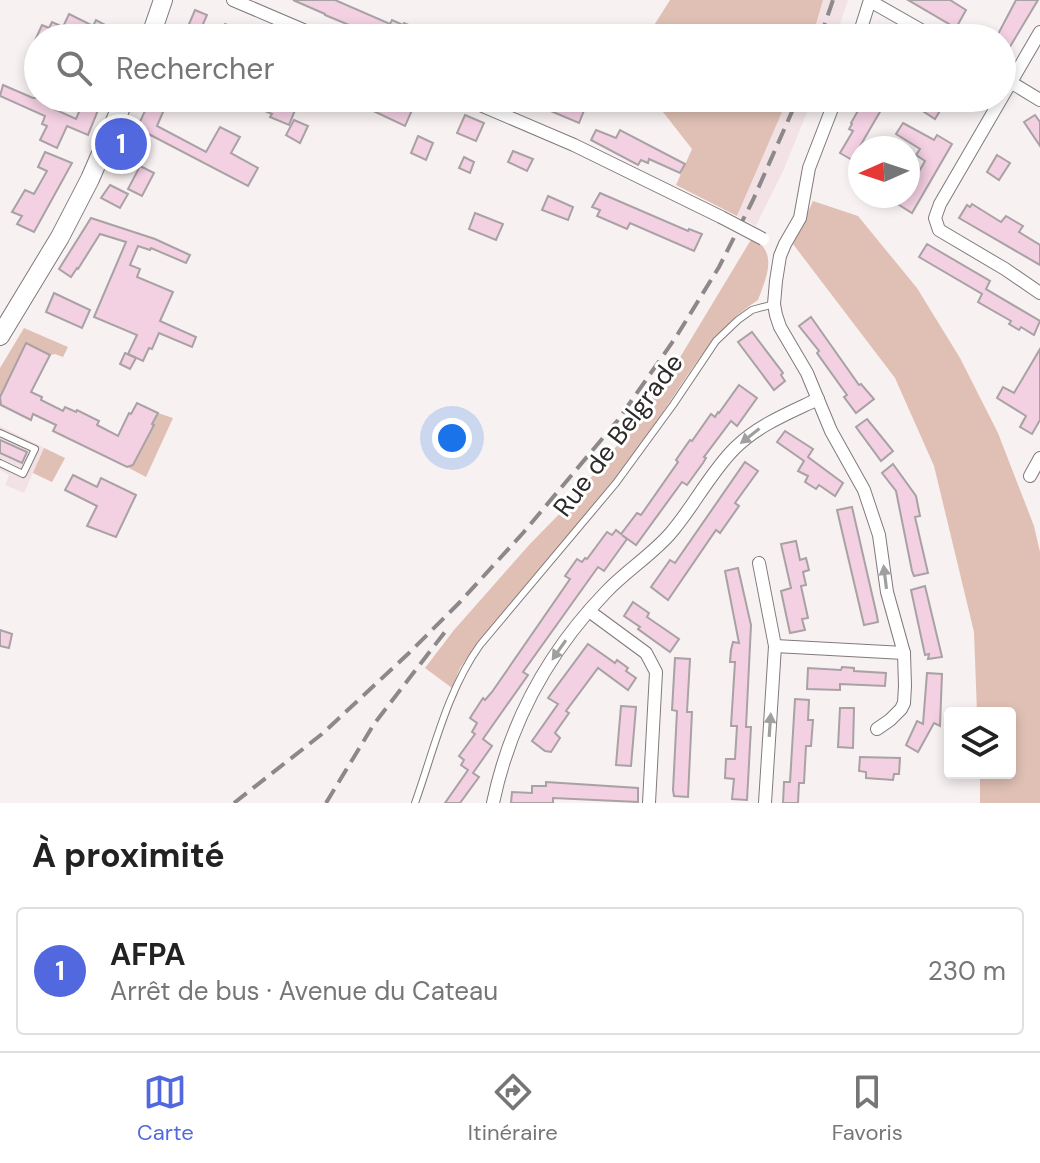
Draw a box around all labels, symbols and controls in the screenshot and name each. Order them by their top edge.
search box [24,24,1016,112]
icon: search [52,46,96,90]
text: Rechercher [116,49,275,88]
pin: 1 [95,114,147,174]
north arrow [848,136,920,208]
street label: Rue de Belgrade [546,347,690,523]
your location [432,418,472,458]
one-way arrow [740,427,760,444]
one-way arrow [878,565,891,590]
one-way arrow [552,639,567,660]
map controls [944,707,1016,779]
button: layers [944,707,1016,779]
one-way arrow [764,712,777,737]
text: À proximité [32,833,225,878]
text: AFPA [110,935,185,974]
text: 1 [55,954,65,988]
text: 230 m [928,954,1006,988]
text: Arrêt de bus · Avenue du Cateau [110,974,498,1008]
tab: Carte [137,1070,194,1147]
tab: Itinéraire [468,1070,558,1147]
tab: Favoris [832,1070,903,1147]

